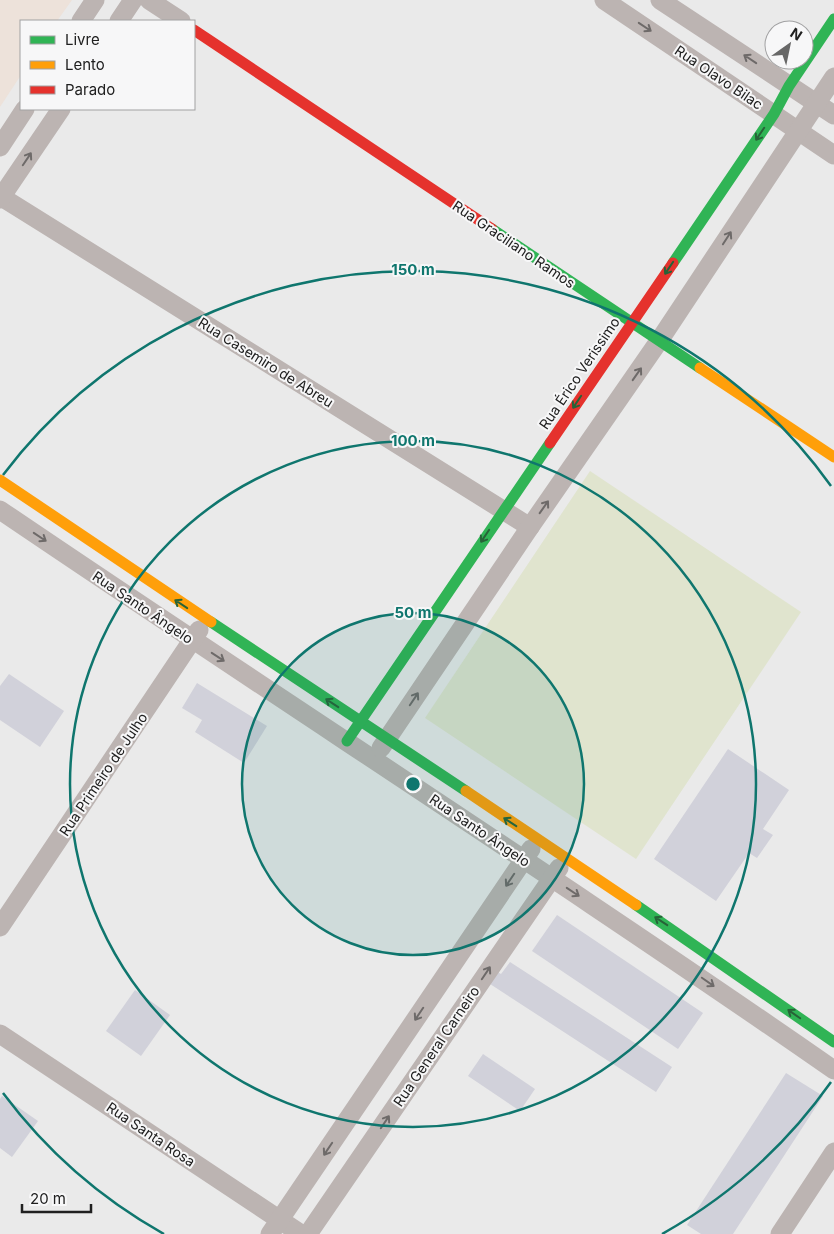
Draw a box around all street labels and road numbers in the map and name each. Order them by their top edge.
street label: Rua Olavo Bilac [672,41,766,113]
street label: Rua Graciliano Ramos [449,197,579,291]
street label: Rua Casemiro de Abreu [195,313,337,411]
street label: Rua Érico Verissimo [535,314,623,432]
street label: Rua Santo Ângelo [90,567,196,647]
street label: Rua Primeiro de Julho [55,709,151,839]
street label: Rua Santo Ângelo [427,790,533,870]
street label: Rua General Carneiro [389,983,483,1109]
street label: Rua Santa Rosa [104,1098,198,1170]

